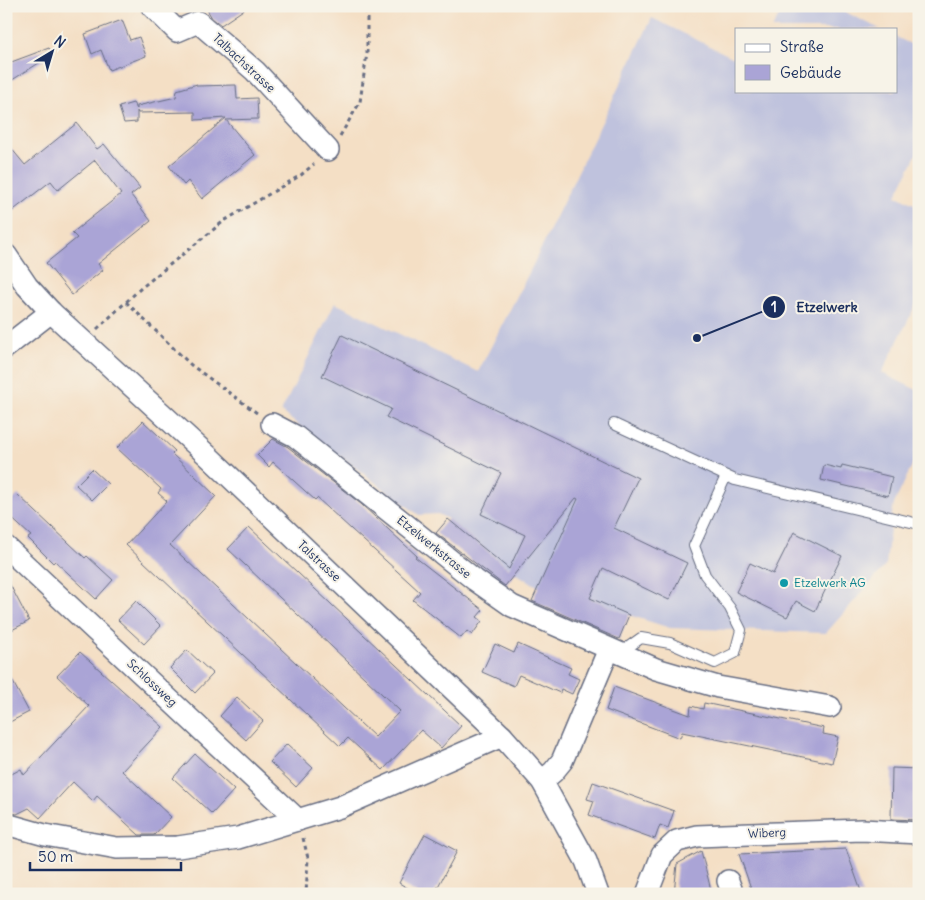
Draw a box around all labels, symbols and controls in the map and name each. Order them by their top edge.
north arrow [28,28,78,78]
legend [735,28,898,92]
street label: Talbachstrasse [210,30,279,95]
text: N [51,32,69,52]
text: Straße [780,37,824,56]
text: Gebäude [780,63,841,82]
callout: Etzelwerk [761,292,867,321]
text: 1 [771,297,777,316]
text: Etzelwerk [796,298,858,316]
street label: Etzelwerkstrasse [394,512,474,581]
street label: Talstrasse [295,537,344,584]
place label: Etzelwerk AG [794,575,866,590]
marker: Etzelwerk AG [778,577,790,589]
street label: Schlossweg [124,656,180,709]
street label: Wiberg [748,824,786,841]
scale bar [30,840,181,872]
text: 50 m [38,847,73,866]

